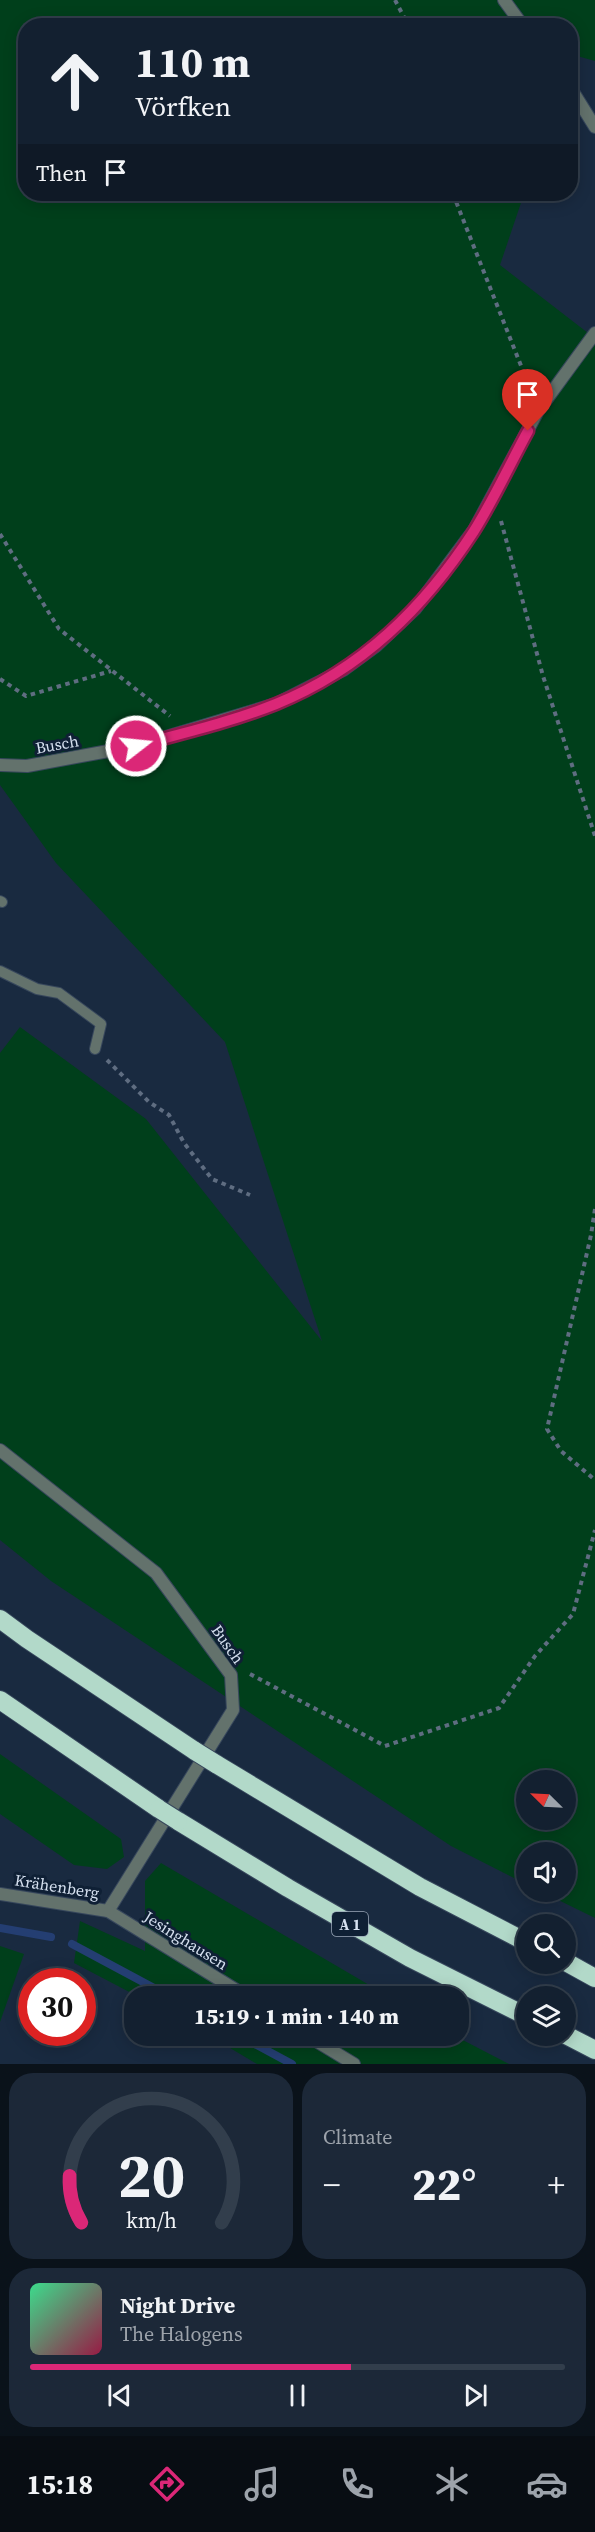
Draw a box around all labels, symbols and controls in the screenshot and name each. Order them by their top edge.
text: 110 m [135,33,250,91]
icon: ahead [36,42,114,120]
text: Vörfken [135,88,231,125]
icon: arrive [99,156,132,189]
text: Then [36,158,87,188]
pin [502,369,553,431]
icon: arrive [511,378,544,411]
position arrow [104,714,168,778]
street label: Busch [34,729,81,759]
street label: Busch [207,1620,250,1668]
north arrow [516,1770,576,1830]
map controls [516,1770,576,2046]
button: sound [516,1842,576,1902]
street label: Krähenberg [13,1868,101,1904]
street label: Jesinghausen [139,1905,232,1975]
road number: A 1 [332,1912,368,1936]
button: search [516,1914,576,1974]
speed limit sign: 30 [18,1968,96,2046]
button: layers [516,1986,576,2046]
text: 15:19 · 1 min · 140 m [194,2001,399,2031]
text: Climate [323,2123,392,2151]
text: 20 [117,2132,185,2218]
text: 22° [412,2153,476,2215]
text: − [323,2162,341,2207]
text: + [547,2162,565,2207]
text: km/h [125,2206,177,2235]
text: Night Drive [120,2290,235,2320]
text: The Halogens [120,2320,243,2348]
icon: previous [103,2379,136,2412]
icon: pause [281,2379,314,2412]
icon: next [459,2379,492,2412]
icon: directions [146,2463,188,2505]
icon: music [241,2463,283,2505]
icon: phone [336,2463,378,2505]
icon: climate [431,2463,473,2505]
icon: car [526,2463,568,2505]
text: 15:18 [27,2466,93,2503]

